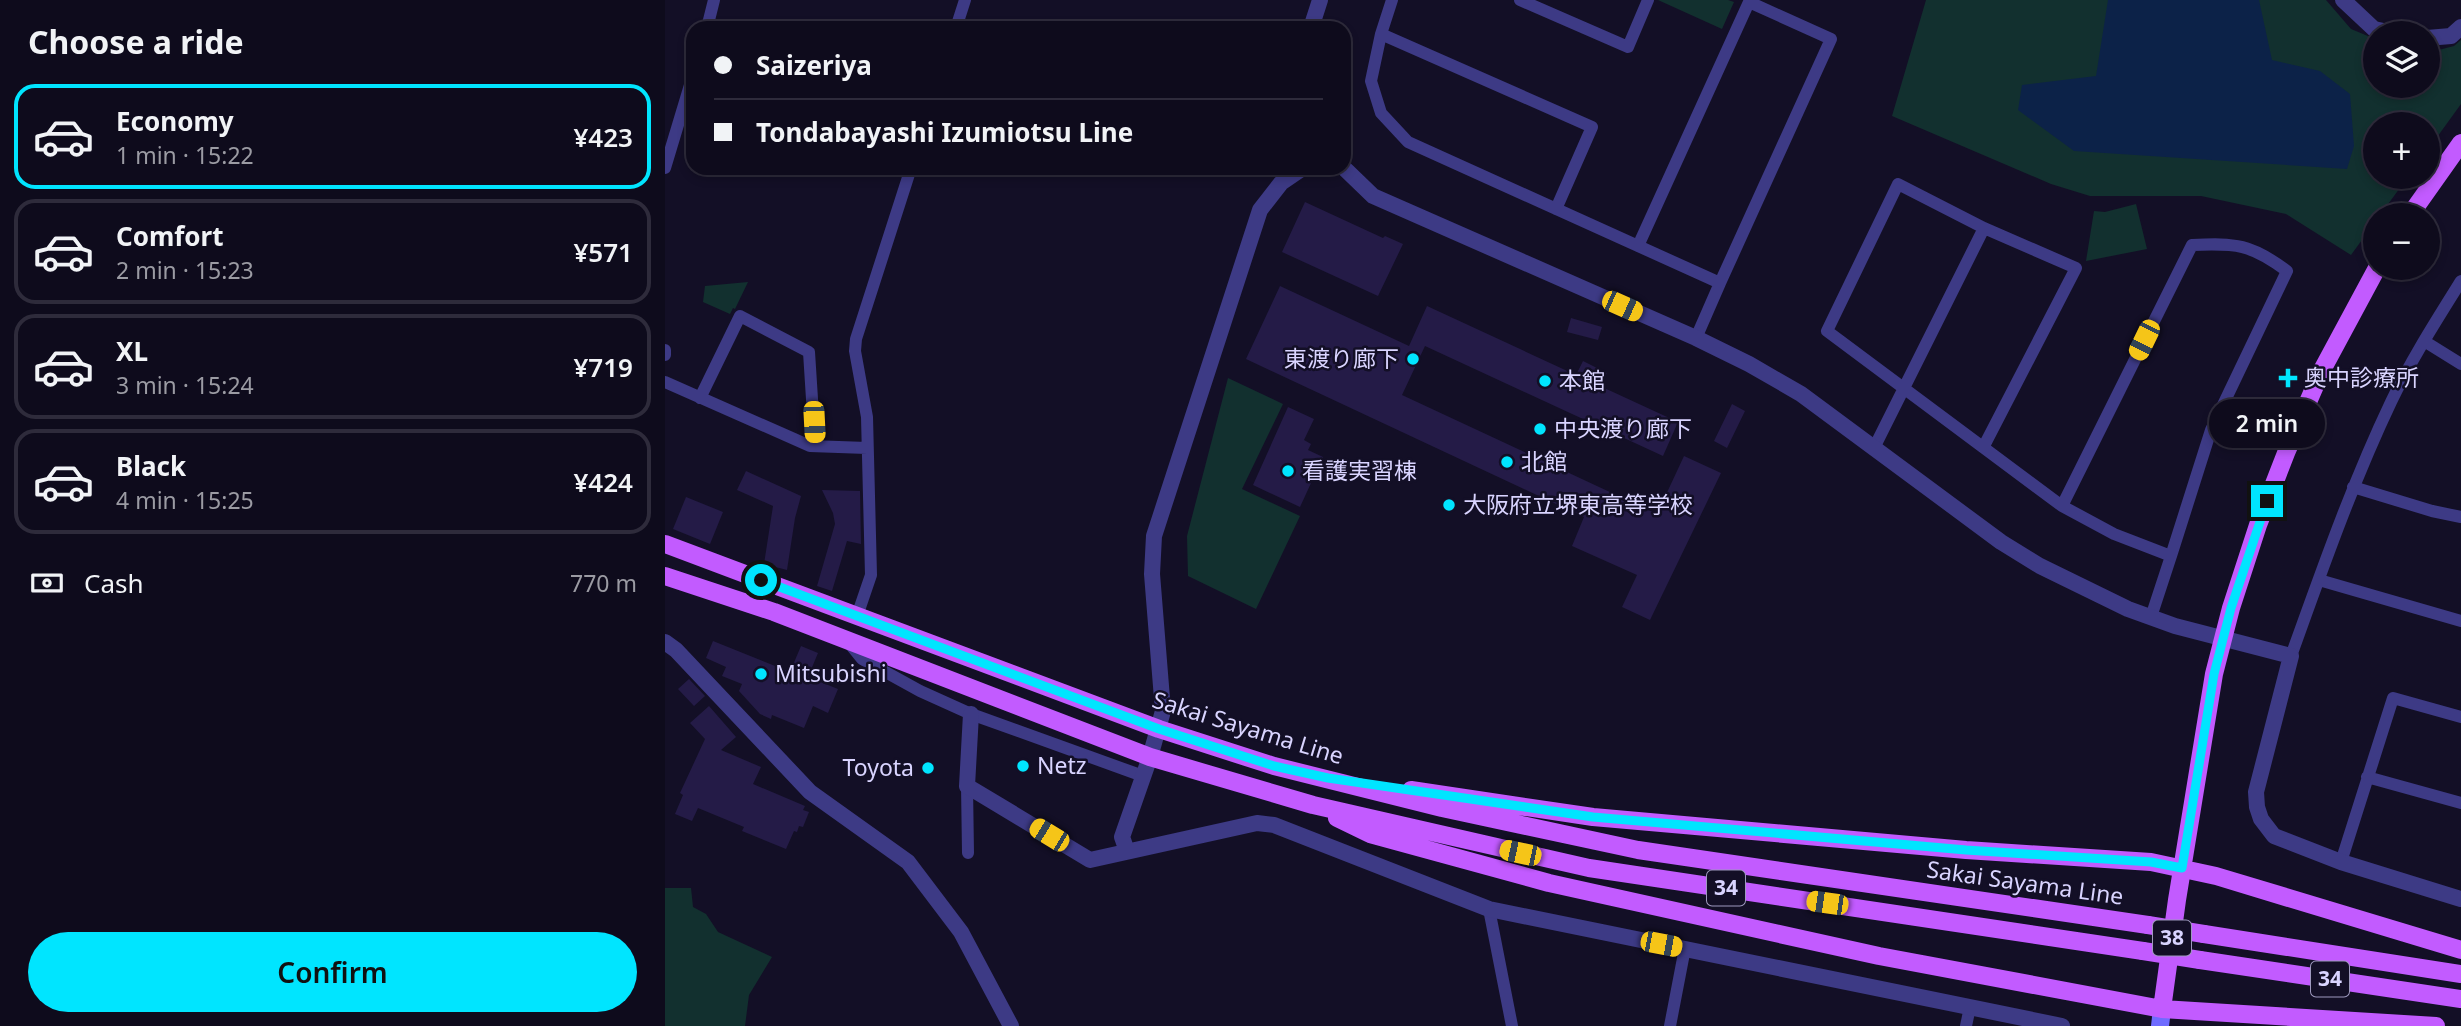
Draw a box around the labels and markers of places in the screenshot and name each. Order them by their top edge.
place label: 東渡り廊下 [1284,342,1399,374]
marker: 東渡り廊下 [1405,351,1421,367]
place label: 奥中診療所 [2304,361,2419,393]
place label: 本館 [1559,364,1605,396]
marker: 奥中診療所 [2278,368,2298,388]
marker: 本館 [1537,373,1553,389]
place label: 中央渡り廊下 [1554,412,1692,444]
marker: 中央渡り廊下 [1532,421,1548,437]
place label: 北館 [1521,445,1567,477]
place label: 看護実習棟 [1302,454,1417,486]
marker: 北館 [1499,454,1515,470]
marker: 看護実習棟 [1280,463,1296,479]
place label: 大阪府立堺東高等学校 [1463,488,1693,520]
marker: 大阪府立堺東高等学校 [1441,497,1457,513]
place label: Mitsubishi [775,657,887,689]
marker: Mitsubishi [753,666,769,682]
place label: Netz [1037,749,1087,781]
place label: Toyota [843,751,914,783]
marker: Netz [1015,758,1031,774]
marker: Toyota [920,760,936,776]

